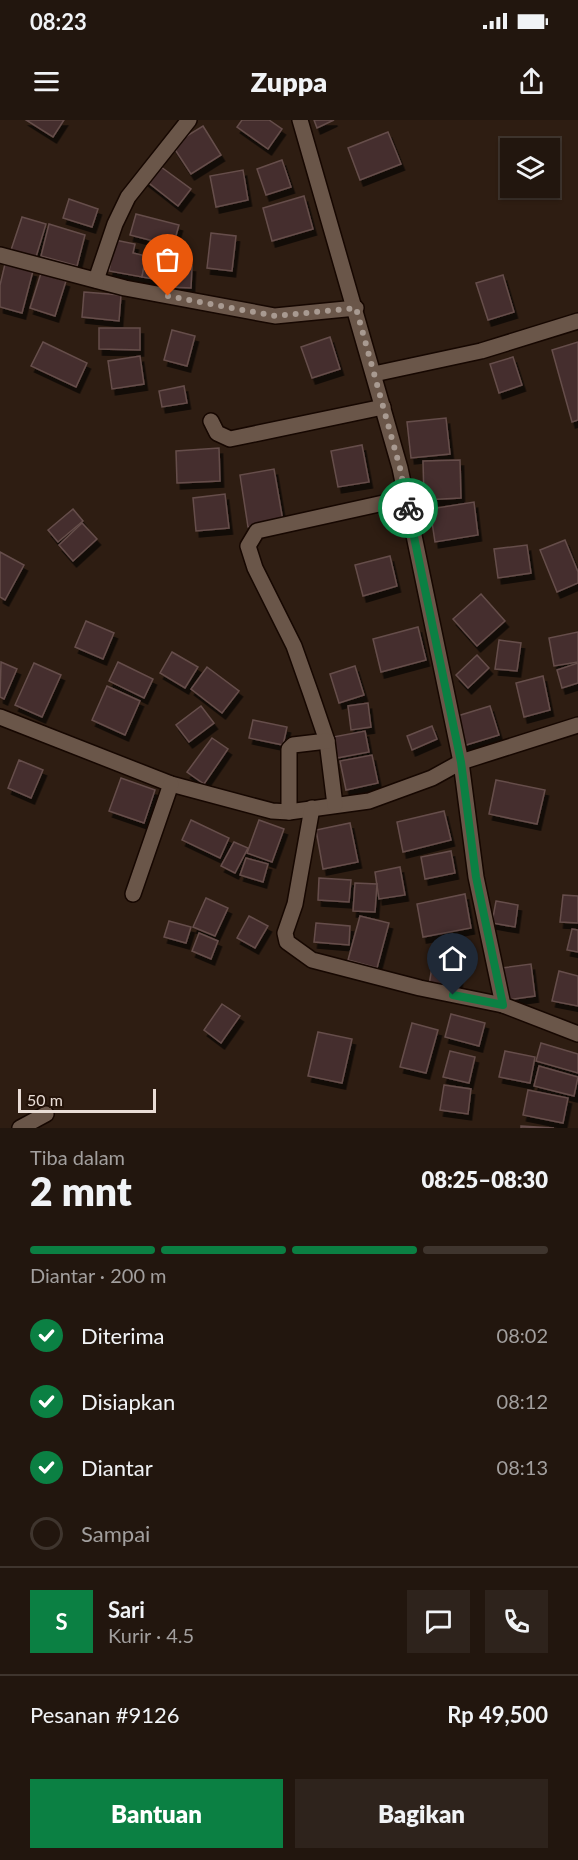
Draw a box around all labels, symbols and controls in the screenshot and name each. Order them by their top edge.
text: 08:23 [30,8,87,35]
icon: menu [30,65,63,98]
text: Zuppa [251,65,327,98]
icon: share [515,65,548,98]
map controls [500,138,560,198]
button: layers [500,138,560,198]
pin [142,234,193,296]
icon: bag [151,243,184,276]
courier [378,478,438,538]
icon: bike [392,492,425,525]
pin [427,933,478,995]
icon: home [436,942,469,975]
scale bar [18,1086,156,1114]
text: 50 m [27,1090,63,1109]
text: Tiba dalam [30,1145,125,1169]
text: 08:25–08:30 [422,1166,548,1193]
text: 2 mnt [30,1168,132,1214]
text: Diantar · 200 m [30,1263,167,1287]
icon: check [30,1319,63,1352]
text: Diterima [81,1322,165,1349]
text: 08:02 [497,1323,548,1347]
icon: check [30,1385,63,1418]
text: Disiapkan [81,1388,175,1415]
text: 08:12 [497,1389,548,1413]
icon: check [30,1451,63,1484]
text: Diantar [81,1454,153,1481]
text: 08:13 [497,1455,548,1479]
text: Sampai [81,1520,150,1547]
button: chat [407,1590,470,1653]
button: phone [485,1590,548,1653]
text: Sari [108,1596,145,1623]
text: S [55,1608,68,1635]
text: Kurir · 4.5 [108,1623,194,1647]
text: Pesanan #9126 [30,1701,180,1728]
text: Rp 49,500 [447,1701,548,1728]
button: Bantuan [30,1779,283,1848]
button: Bagikan [295,1779,548,1848]

